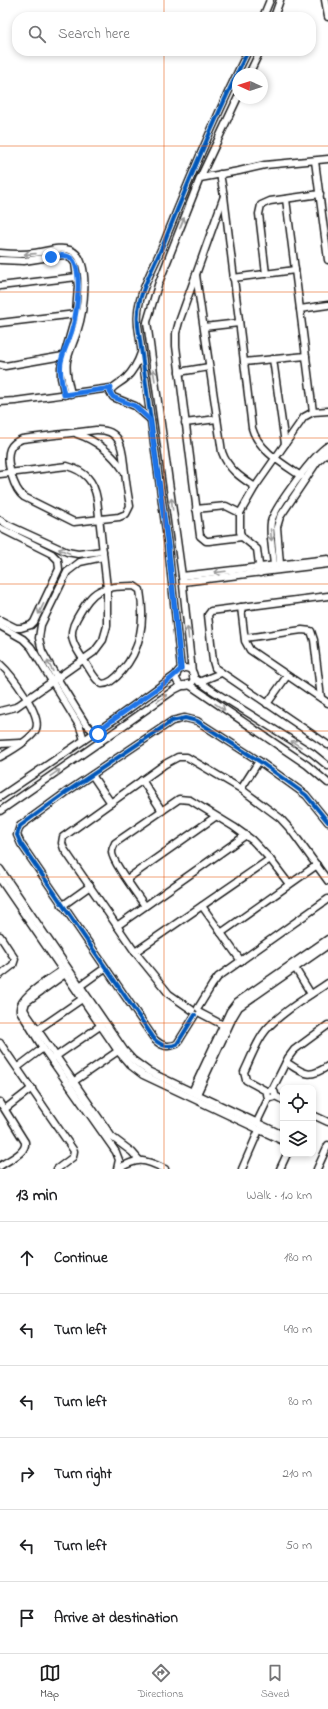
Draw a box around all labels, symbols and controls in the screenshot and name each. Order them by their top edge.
search box [12,12,316,56]
icon: search [26,23,48,45]
text: Search here [58,23,130,45]
north arrow [232,68,268,104]
one-way arrow [178,217,186,229]
route end [42,248,60,266]
one-way arrow [24,250,37,257]
one-way arrow [150,369,158,382]
one-way arrow [168,498,176,511]
one-way arrow [268,528,275,541]
one-way arrow [59,546,71,554]
one-way arrow [214,568,227,576]
one-way arrow [37,602,44,614]
one-way arrow [184,627,192,640]
one-way arrow [46,660,54,672]
one-way arrow [156,694,167,702]
one-way arrow [215,703,226,711]
route start [89,725,107,743]
one-way arrow [290,739,302,747]
one-way arrow [50,769,61,777]
map controls [280,1085,316,1157]
button: locate [280,1085,316,1121]
button: layers [280,1121,316,1157]
text: 13 min [16,1183,57,1208]
text: Walk · 1.0 km [246,1186,312,1205]
icon: ahead [16,1247,38,1269]
text: Continue [54,1247,108,1269]
text: 180 m [284,1248,312,1267]
icon: left [16,1319,38,1341]
text: Turn left [54,1319,107,1341]
text: 490 m [284,1320,312,1339]
icon: left [16,1391,38,1413]
text: Turn left [54,1391,107,1413]
text: 80 m [288,1392,312,1411]
icon: right [16,1463,38,1485]
text: Turn right [54,1463,112,1485]
text: 210 m [282,1464,312,1483]
icon: left [16,1535,38,1557]
text: Turn left [54,1535,107,1557]
text: 50 m [286,1536,312,1555]
icon: arrive [16,1607,38,1629]
text: Arrive at destination [54,1607,178,1629]
tab: Map [39,1662,61,1702]
tab: Directions [138,1662,183,1702]
tab: Saved [261,1662,289,1702]

